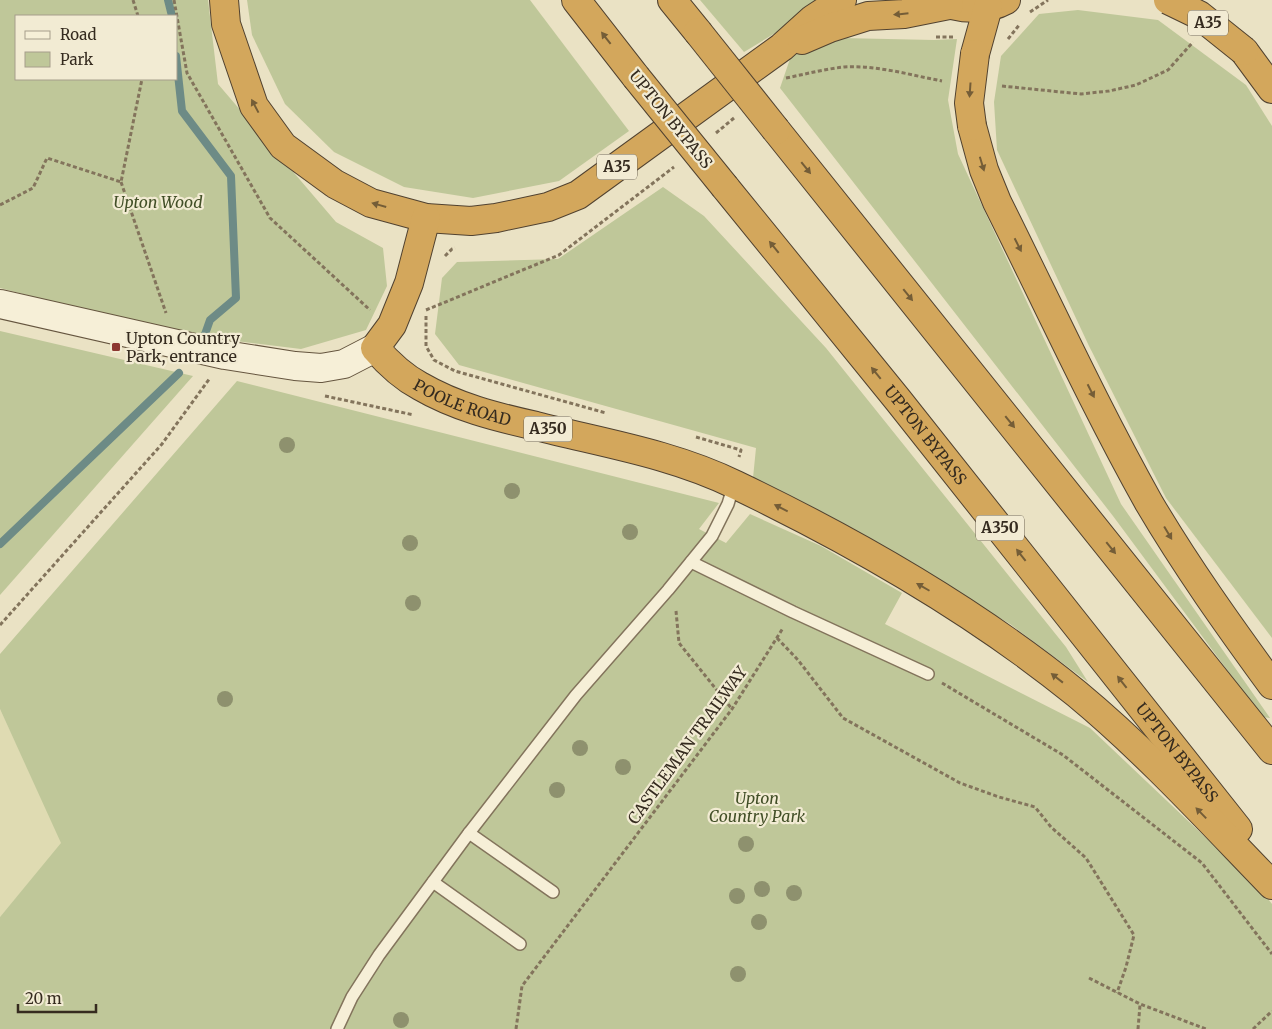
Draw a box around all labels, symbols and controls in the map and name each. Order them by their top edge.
one-way arrow [893,10,909,18]
road number: A35 [1188,10,1228,36]
legend [15,15,178,80]
text: Road [60,25,96,44]
one-way arrow [601,32,612,45]
text: Park [60,50,94,69]
street label: UPTON BYPASS [625,66,717,172]
one-way arrow [966,82,974,98]
one-way arrow [251,98,259,113]
road number: A35 [597,154,637,180]
one-way arrow [979,157,987,172]
one-way arrow [801,161,812,174]
park label: Upton Wood [113,192,203,212]
one-way arrow [371,201,386,209]
one-way arrow [1014,238,1022,252]
one-way arrow [768,241,779,254]
one-way arrow [903,288,914,301]
place label: Upton Country Park, entrance [126,328,241,366]
marker: Upton Country Park, entrance [110,341,122,353]
one-way arrow [871,367,882,379]
street label: POOLE ROAD [410,374,513,430]
street label: UPTON BYPASS [880,381,971,489]
one-way arrow [1087,383,1095,398]
one-way arrow [1004,415,1015,428]
road number: A350 [524,416,572,442]
one-way arrow [774,504,788,512]
road number: A350 [976,516,1024,540]
one-way arrow [1164,527,1173,540]
one-way arrow [1106,542,1117,555]
one-way arrow [1016,548,1026,562]
one-way arrow [916,582,929,591]
street label: CASTLEMAN TRAILWAY [623,662,751,828]
one-way arrow [1051,673,1064,684]
one-way arrow [1117,676,1128,689]
street label: UPTON BYPASS [1132,699,1223,806]
park label: Upton Country Park [709,788,806,826]
one-way arrow [1195,807,1207,819]
scale bar [18,982,95,1014]
text: 20 m [25,989,62,1008]

